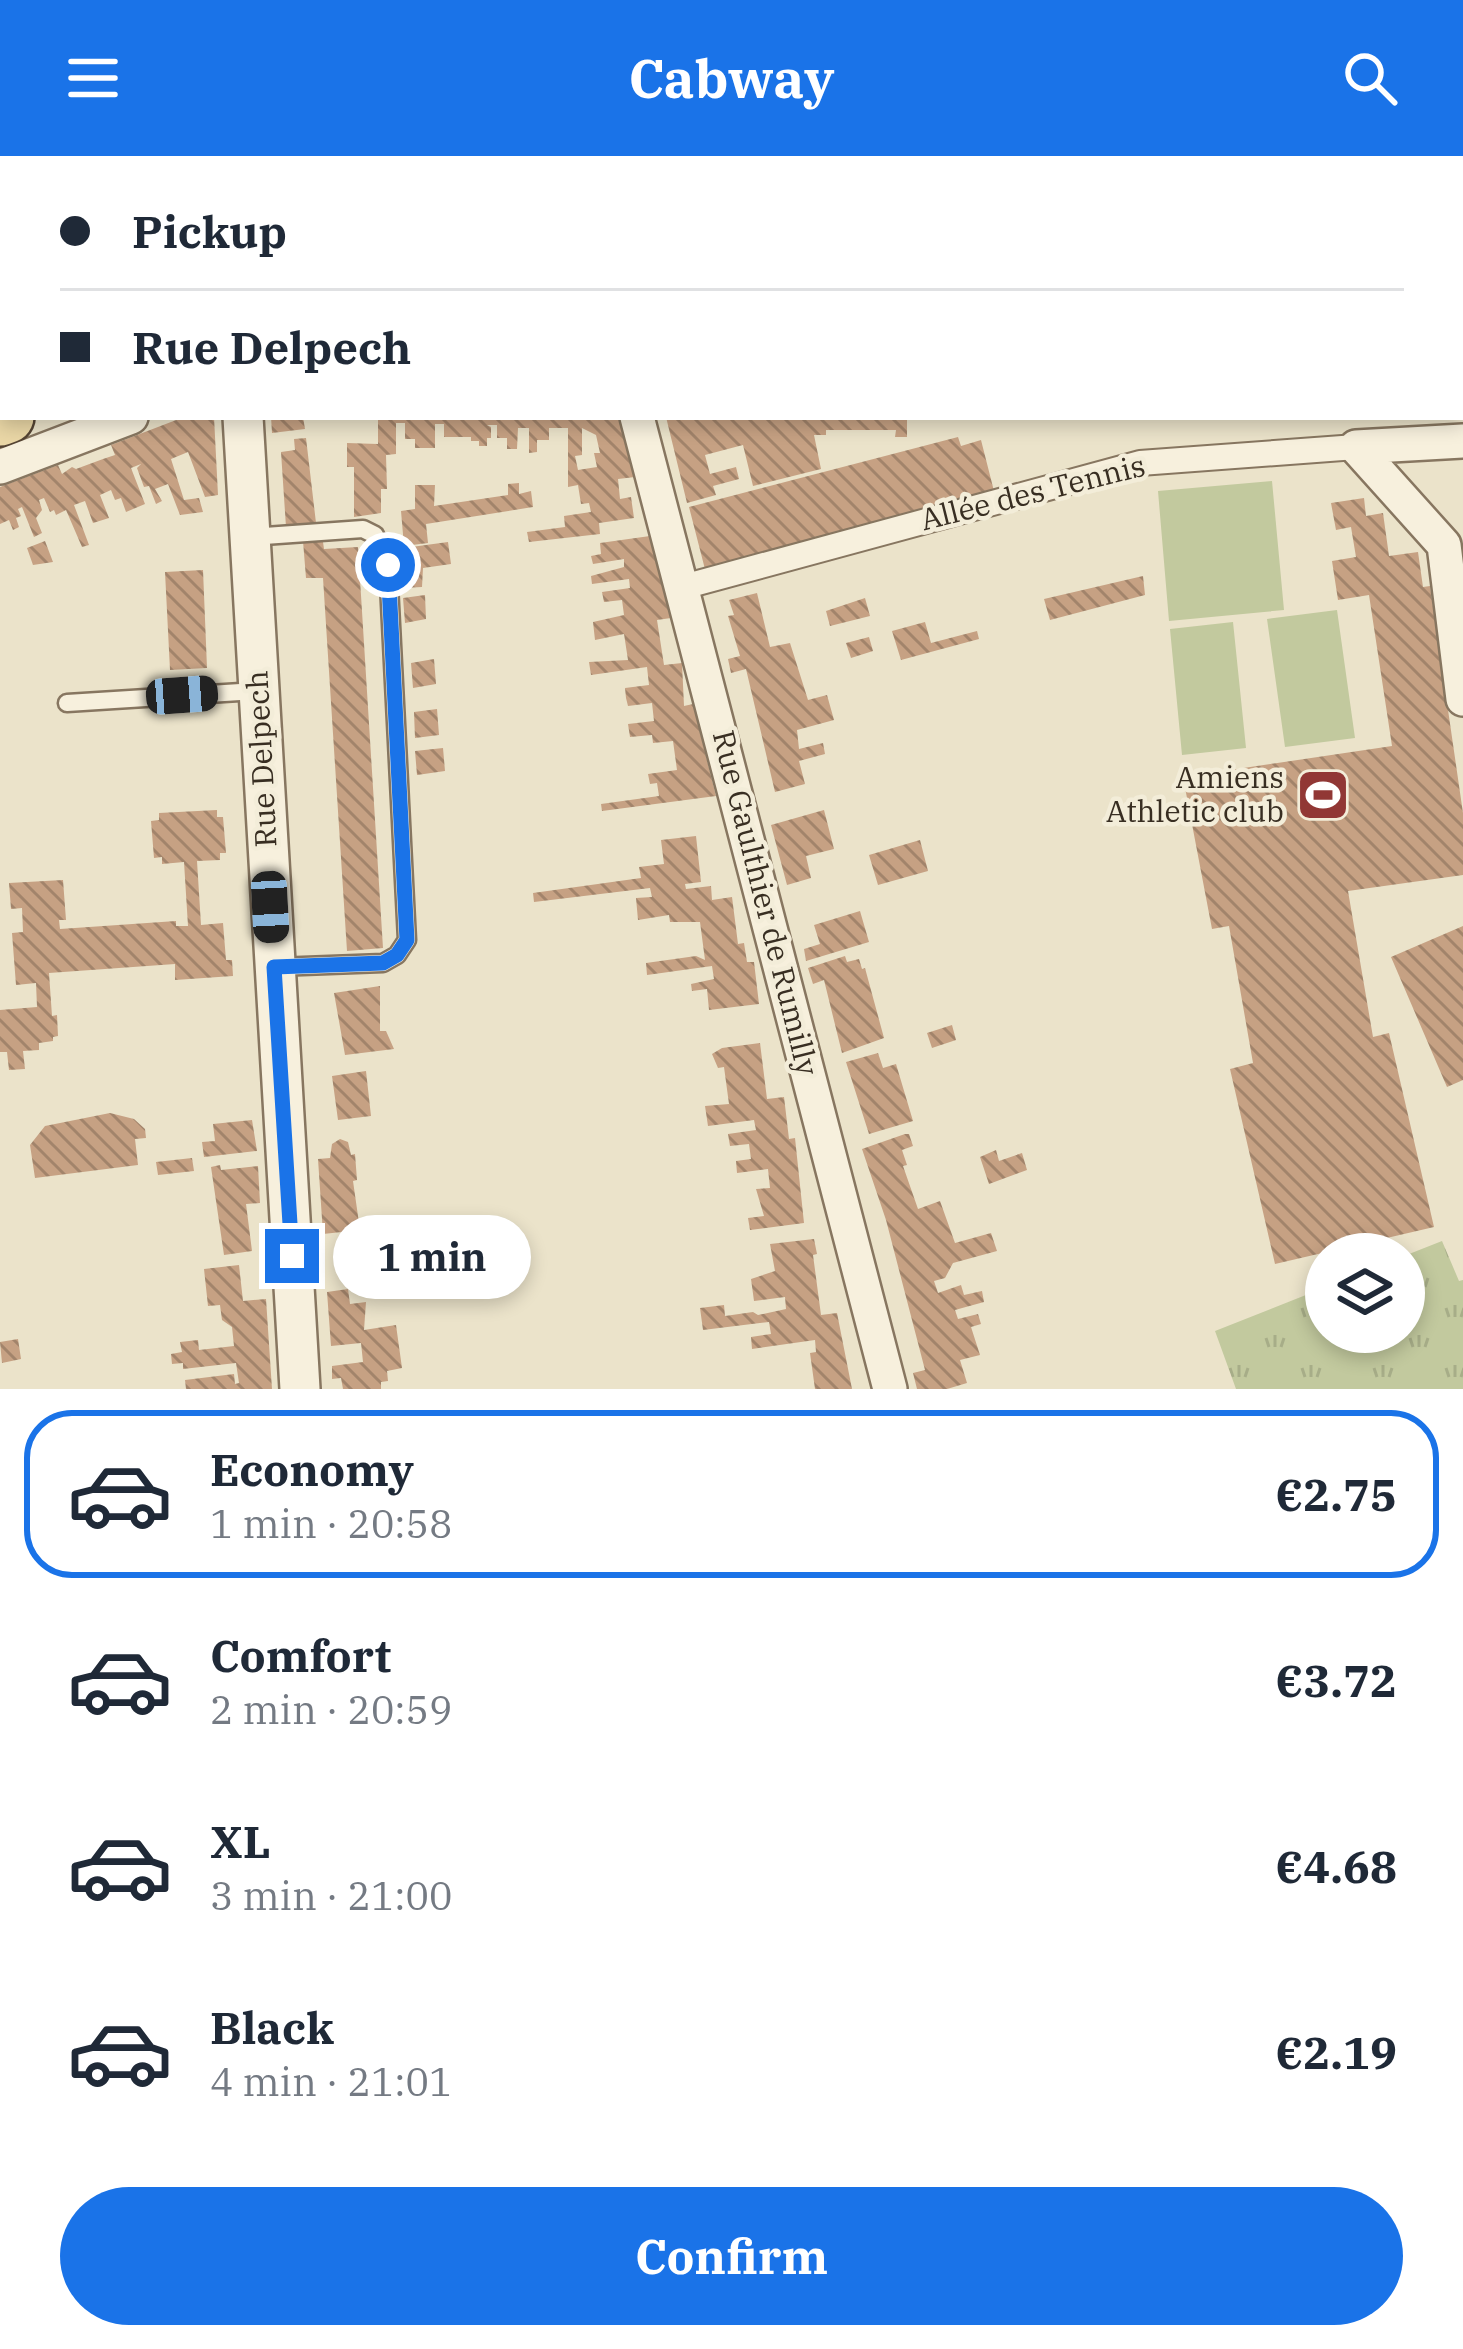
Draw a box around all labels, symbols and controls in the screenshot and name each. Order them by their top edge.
text: Cabway [628,43,835,113]
icon: menu [60,45,126,111]
icon: search [1337,45,1403,111]
text: Pickup [132,202,287,260]
text: Rue Delpech [132,318,411,376]
street label: Allée des Tennis [916,445,1149,538]
route start [361,538,415,592]
street label: Rue Delpech [236,670,285,848]
car [145,675,219,715]
street label: Rue Gaulthier de Rumilly [705,726,828,1079]
place label: Amiens Athletic club [1106,757,1284,830]
sports icon: Amiens Athletic club [1295,767,1351,823]
car [250,870,290,944]
callout: 1 min [334,1214,532,1298]
route end [265,1229,319,1283]
text: 1 min [377,1231,487,1282]
map controls [1305,1233,1425,1353]
button: layers [1305,1233,1425,1353]
icon: car [66,1440,174,1548]
text: Economy [210,1440,414,1498]
text: €2.75 [1275,1465,1397,1523]
text: 1 min · 20:58 [210,1498,452,1549]
icon: car [66,1626,174,1734]
text: Comfort [210,1626,391,1684]
text: €3.72 [1275,1651,1397,1709]
text: 2 min · 20:59 [210,1684,452,1735]
icon: car [66,1812,174,1920]
text: XL [210,1812,271,1870]
text: €4.68 [1275,1837,1397,1895]
text: 3 min · 21:00 [210,1870,452,1921]
icon: car [66,1998,174,2106]
text: Black [210,1998,334,2056]
text: €2.19 [1275,2023,1397,2081]
text: 4 min · 21:01 [210,2056,452,2107]
button: Confirm [60,2187,1403,2325]

